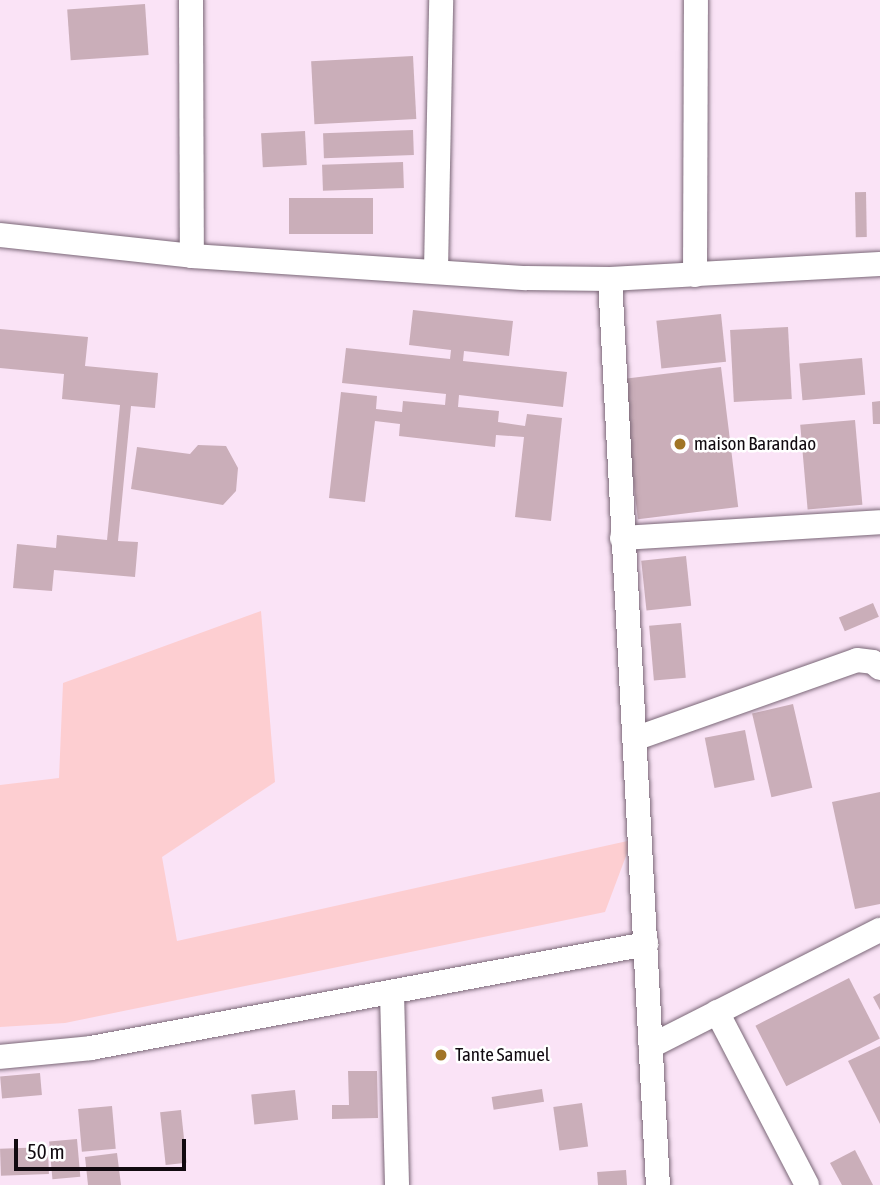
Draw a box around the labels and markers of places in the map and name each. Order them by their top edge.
place label: maison Barandao [694,433,816,455]
marker: maison Barandao [672,436,688,452]
place label: Tante Samuel [455,1044,550,1066]
marker: Tante Samuel [433,1047,449,1063]

